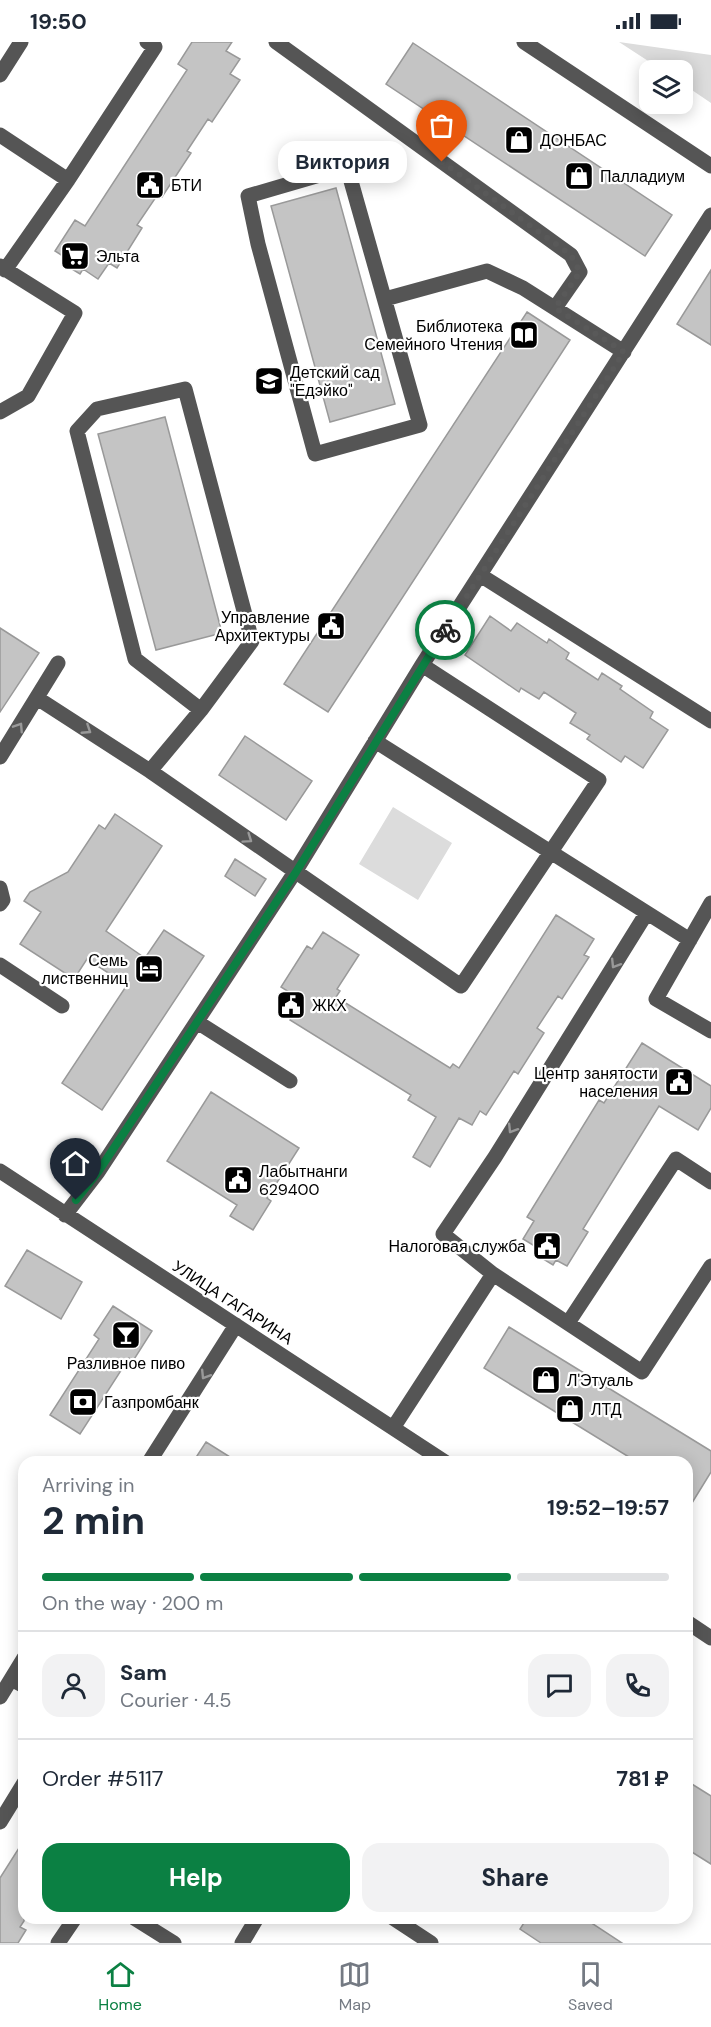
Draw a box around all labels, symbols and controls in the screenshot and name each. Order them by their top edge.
text: 19:50 [30,7,87,36]
map controls [639,60,693,114]
button: layers [639,60,693,114]
pin [416,100,467,162]
icon: bag [425,109,458,142]
shop icon: ДОНБАС [503,124,535,156]
place label: ДОНБАС [540,130,607,151]
callout: Виктория [277,141,406,183]
text: Виктория [295,149,390,175]
shop icon: Палладиум [563,160,595,192]
place label: Палладиум [600,166,685,187]
public building icon: БТИ [134,169,166,201]
place label: БТИ [171,175,202,196]
supermarket icon: Эльта [59,240,91,272]
place label: Эльта [96,246,140,267]
place label: Библиотека Семейного Чтения [364,316,503,355]
library icon: Библиотека Семейного Чтения [508,319,540,351]
place label: Детский сад "Едэйко" [290,362,380,401]
school or university icon: Детский сад "Едэйко" [253,365,285,397]
courier [415,600,475,660]
place label: Управление Архитектуры [215,607,310,646]
public building icon: Управление Архитектуры [315,610,347,642]
icon: bike [429,614,462,647]
one-way arrow [11,723,22,734]
one-way arrow [80,723,91,734]
one-way arrow [242,832,253,843]
place label: Семь лиственниц [41,950,128,989]
hotel icon: Семь лиственниц [133,953,165,985]
one-way arrow [612,957,623,968]
public building icon: ЖКХ [275,989,307,1021]
place label: ЖКХ [312,995,347,1016]
place label: Центр занятости населения [534,1063,658,1102]
public building icon: Центр занятости населения [663,1066,695,1098]
one-way arrow [508,1123,520,1133]
pin [50,1138,101,1200]
icon: home [59,1147,92,1180]
place label: Лабытнанги 629400 [259,1161,348,1200]
public building icon: Лабытнанги 629400 [222,1164,254,1196]
public building icon: Налоговая служба [531,1230,563,1262]
place label: Налоговая служба [389,1236,526,1257]
street label: УЛИЦА ГАГАРИНА [169,1256,297,1349]
bar icon: Разливное пиво [110,1319,142,1351]
place label: Разливное пиво [67,1353,185,1374]
shop icon: Л'Этуаль [530,1364,562,1396]
one-way arrow [200,1369,212,1379]
place label: Л'Этуаль [567,1370,633,1391]
bank icon: Газпромбанк [67,1386,99,1418]
place label: Газпромбанк [104,1392,200,1413]
shop icon: ЛТД [554,1393,586,1425]
place label: ЛТД [591,1399,622,1420]
text: Arriving in [42,1472,134,1498]
text: 19:52–19:57 [547,1493,669,1522]
text: 2 min [42,1495,145,1546]
text: On the way · 200 m [42,1590,223,1616]
button: person [42,1654,105,1717]
button: chat [528,1654,591,1717]
button: phone [606,1654,669,1717]
text: Sam [120,1658,167,1687]
text: Courier · 4.5 [120,1687,232,1713]
text: Order #5117 [42,1764,164,1793]
text: 781 ₽ [616,1764,669,1793]
button: Help [42,1843,350,1912]
button: Share [362,1843,669,1912]
tab: Home [98,1958,142,2015]
tab: Map [338,1958,371,2015]
tab: Saved [568,1958,613,2015]

